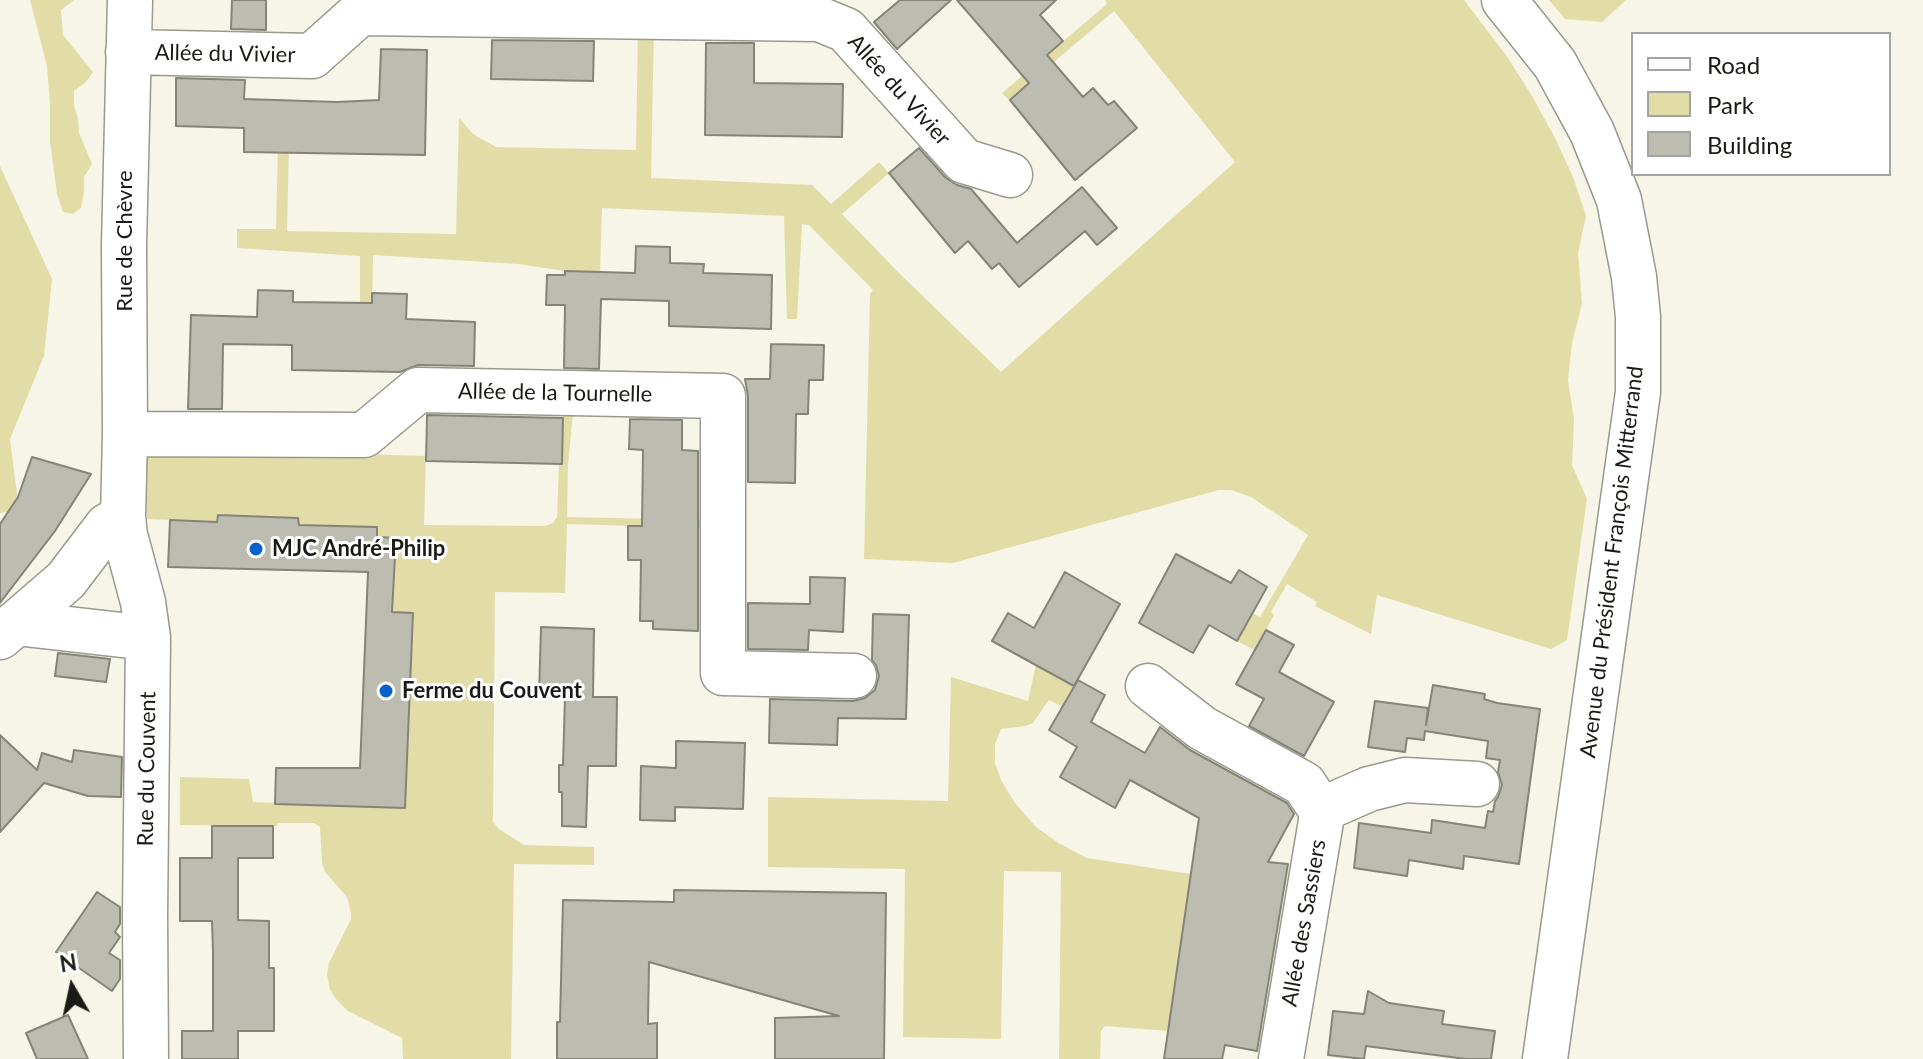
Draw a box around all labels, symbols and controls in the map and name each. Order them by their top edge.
street label: Allée du Vivier [842,29,956,151]
legend [1631,32,1891,176]
street label: Allée du Vivier [154,40,296,68]
text: Road [1707,50,1760,79]
text: Park [1707,90,1754,119]
text: Building [1707,130,1792,159]
street label: Rue de Chèvre [112,170,138,312]
street label: Avenue du Président François Mitterrand [1575,365,1649,759]
street label: Allée de la Tournelle [458,378,652,408]
place label: MJC André-Philip [272,536,445,562]
marker: MJC André-Philip [247,540,265,558]
place label: Ferme du Couvent [402,678,582,704]
marker: Ferme du Couvent [377,682,395,700]
street label: Rue du Couvent [132,691,162,847]
street label: Allée des Sassiers [1276,837,1332,1009]
north arrow [32,947,112,1027]
text: N [58,948,79,977]

